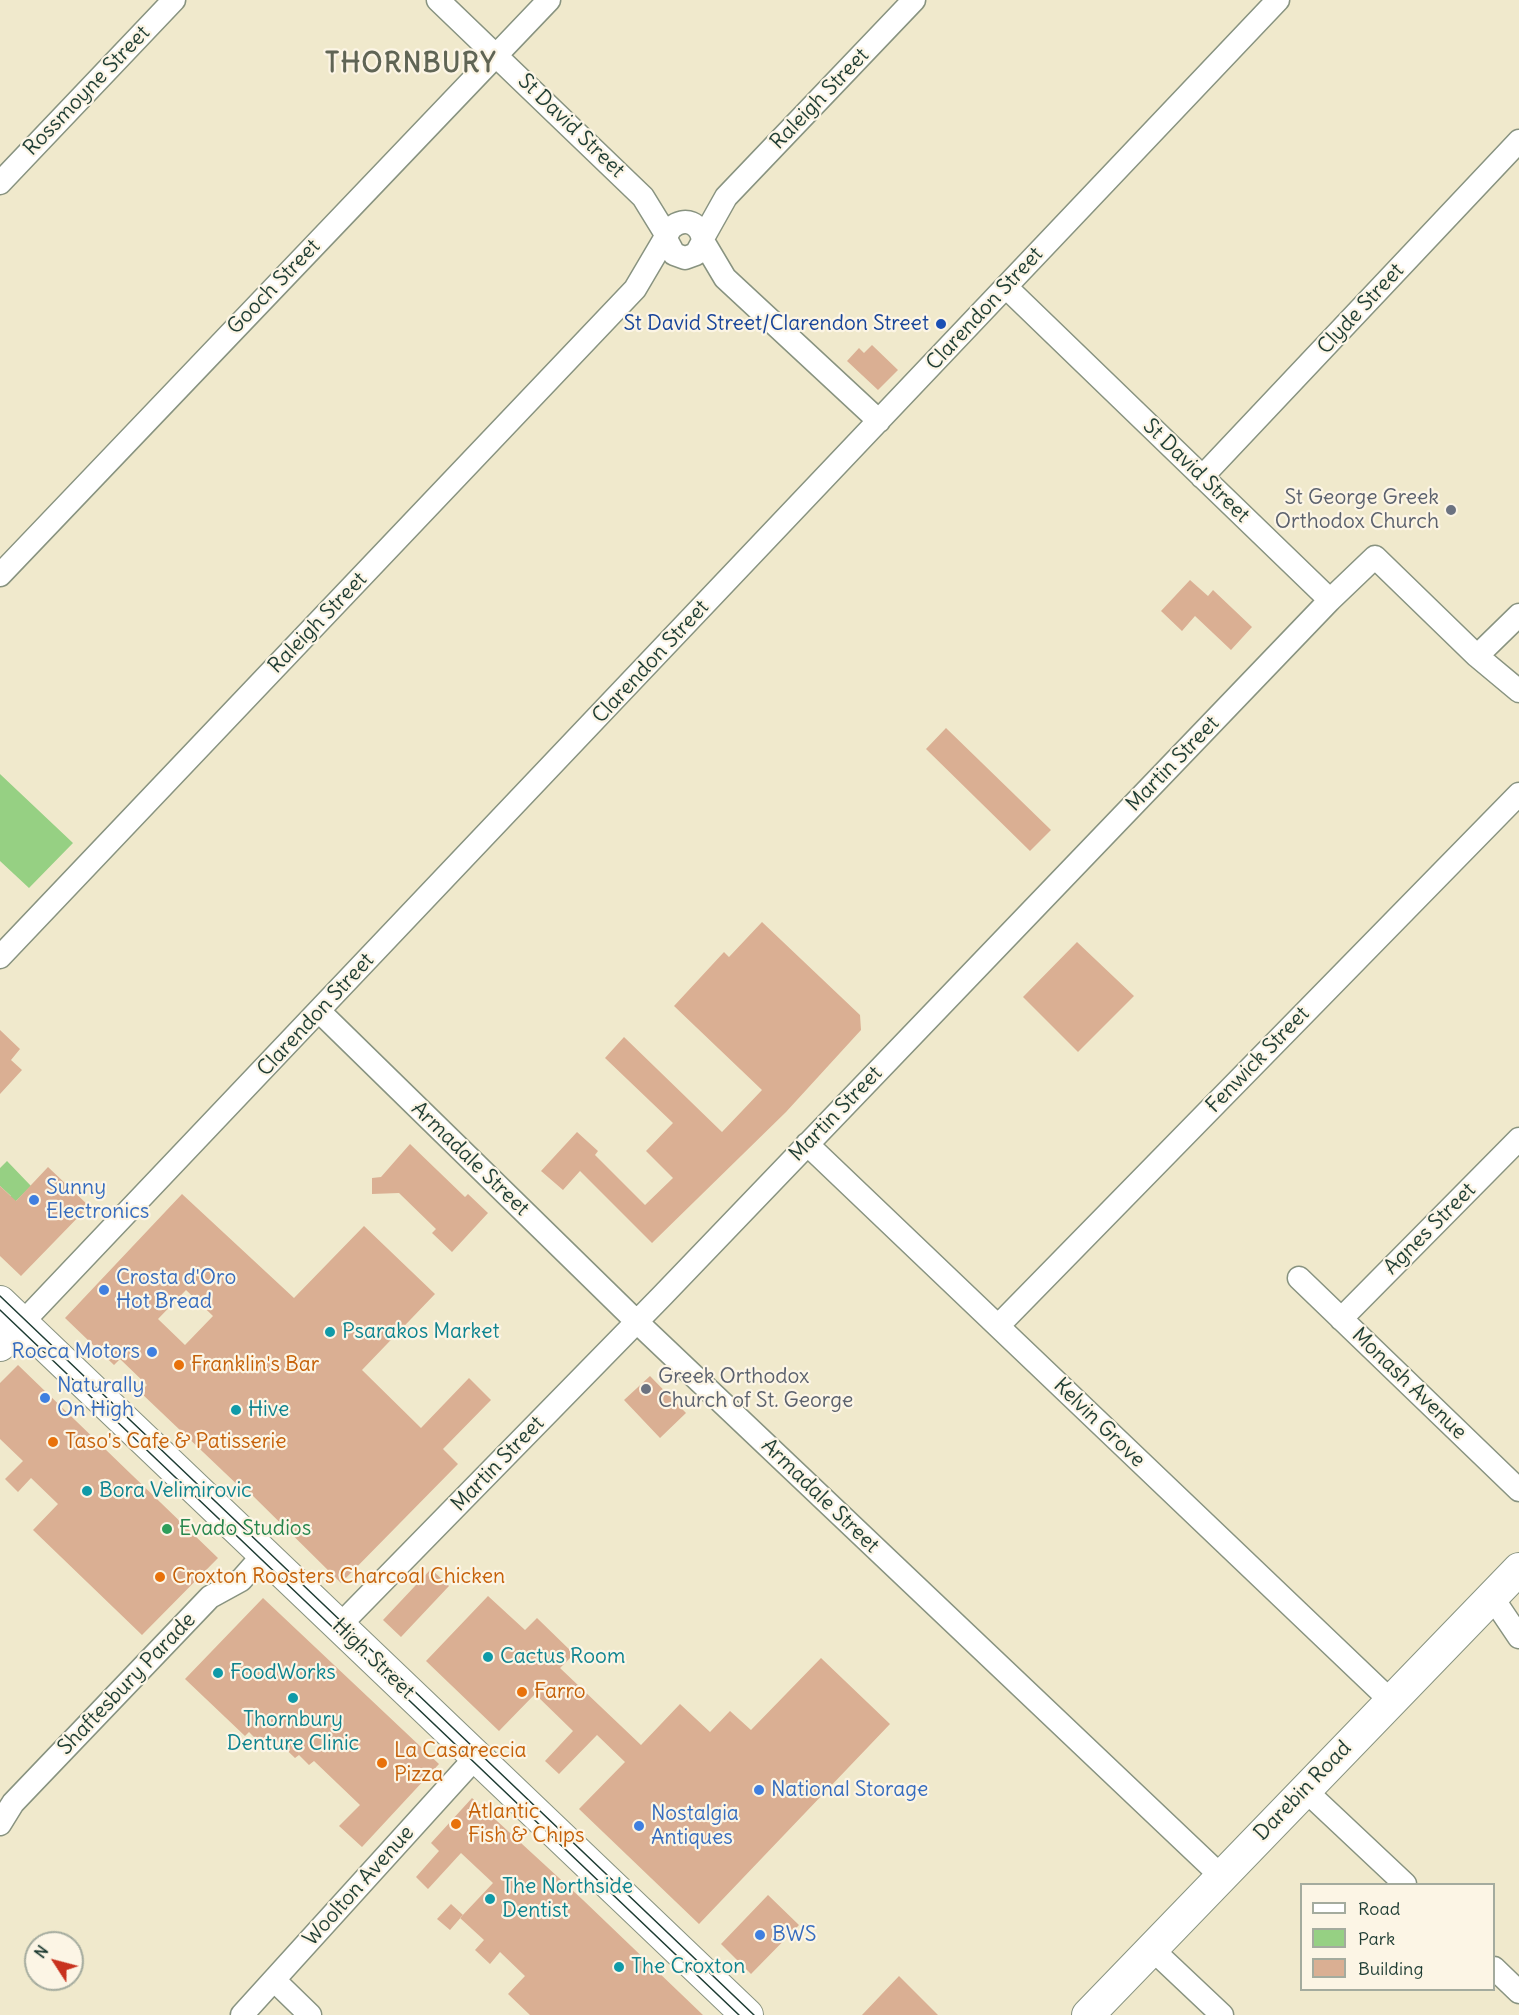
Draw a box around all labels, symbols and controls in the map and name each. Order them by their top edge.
street label: Rossmoyne Street [19,21,155,161]
street label: Raleigh Street [765,43,875,155]
district label: THORNBURY [325,48,497,80]
street label: St David Street [512,69,630,183]
street label: Gooch Street [222,234,326,340]
street label: Clarendon Street [921,242,1049,376]
street label: Clyde Street [1313,258,1409,360]
place label: St David Street/Clarendon Street [624,311,929,337]
marker: St David Street/Clarendon Street [934,317,948,331]
street label: St David Street [1137,414,1255,528]
place label: St George Greek Orthodox Church [1275,485,1439,535]
marker: St George Greek Orthodox Church [1444,503,1458,517]
street label: Raleigh Street [263,567,373,679]
street label: Clarendon Street [587,595,715,729]
street label: Martin Street [1121,711,1225,817]
street label: Clarendon Street [252,948,380,1082]
street label: Fenwick Street [1201,1002,1315,1118]
street label: Martin Street [784,1061,888,1167]
street label: Armadale Street [406,1097,534,1221]
place label: Sunny Electronics [46,1175,149,1225]
street label: Agnes Street [1379,1178,1481,1280]
marker: Sunny Electronics [27,1193,41,1207]
place label: Crosta d'Oro Hot Bread [116,1265,236,1315]
marker: Crosta d'Oro Hot Bread [97,1283,111,1297]
place label: Psarakos Market [342,1319,500,1345]
street label: Monash Avenue [1346,1323,1472,1445]
marker: Psarakos Market [323,1325,337,1339]
place label: Rocca Motors [11,1339,140,1365]
marker: Rocca Motors [145,1345,159,1359]
place label: Franklin's Bar [191,1352,319,1378]
marker: Franklin's Bar [172,1358,186,1372]
place label: Greek Orthodox Church of St. George [658,1364,853,1414]
place label: Naturally On High [57,1373,144,1423]
street label: Kelvin Grove [1048,1373,1150,1473]
marker: Greek Orthodox Church of St. George [639,1382,653,1396]
marker: Naturally On High [38,1391,52,1405]
place label: Hive [248,1397,289,1423]
marker: Hive [229,1403,243,1417]
street label: Martin Street [446,1411,550,1517]
place label: Taso's Cafe & Patisserie [65,1429,286,1455]
street label: Armadale Street [756,1434,884,1558]
marker: Taso's Cafe & Patisserie [46,1435,60,1449]
place label: Bora Velimirovic [99,1478,252,1504]
marker: Bora Velimirovic [80,1484,94,1498]
place label: Evado Studios [179,1516,311,1542]
marker: Evado Studios [160,1522,174,1536]
place label: Croxton Roosters Charcoal Chicken [172,1564,505,1590]
marker: Croxton Roosters Charcoal Chicken [153,1570,167,1584]
street label: Shaftesbury Parade [53,1608,201,1760]
street label: High Street [327,1614,419,1704]
place label: Cactus Room [500,1644,625,1670]
marker: Cactus Room [481,1650,495,1664]
place label: FoodWorks [230,1660,336,1686]
marker: FoodWorks [211,1666,225,1680]
place label: Farro [534,1679,586,1705]
marker: Farro [515,1685,529,1699]
marker: Thornbury Denture Clinic [286,1691,300,1705]
place label: Thornbury Denture Clinic [227,1707,359,1757]
street label: Darebin Road [1249,1736,1357,1846]
place label: La Casareccia Pizza [394,1738,527,1788]
marker: La Casareccia Pizza [375,1756,389,1770]
place label: National Storage [771,1777,928,1803]
marker: National Storage [752,1783,766,1797]
place label: Atlantic Fish & Chips [468,1799,584,1849]
place label: Nostalgia Antiques [651,1801,739,1851]
marker: Atlantic Fish & Chips [449,1817,463,1831]
marker: Nostalgia Antiques [632,1819,646,1833]
street label: Woolton Avenue [298,1821,420,1951]
place label: The Northside Dentist [502,1874,633,1924]
legend [1300,1883,1495,1991]
marker: The Northside Dentist [483,1892,497,1906]
text: Road [1358,1897,1400,1920]
place label: BWS [772,1922,816,1948]
text: Park [1358,1927,1395,1950]
marker: BWS [753,1928,767,1942]
north arrow [24,1931,84,1991]
text: N [30,1941,52,1962]
place label: The Croxton [631,1954,745,1980]
text: Building [1358,1957,1423,1980]
marker: The Croxton [612,1960,626,1974]

